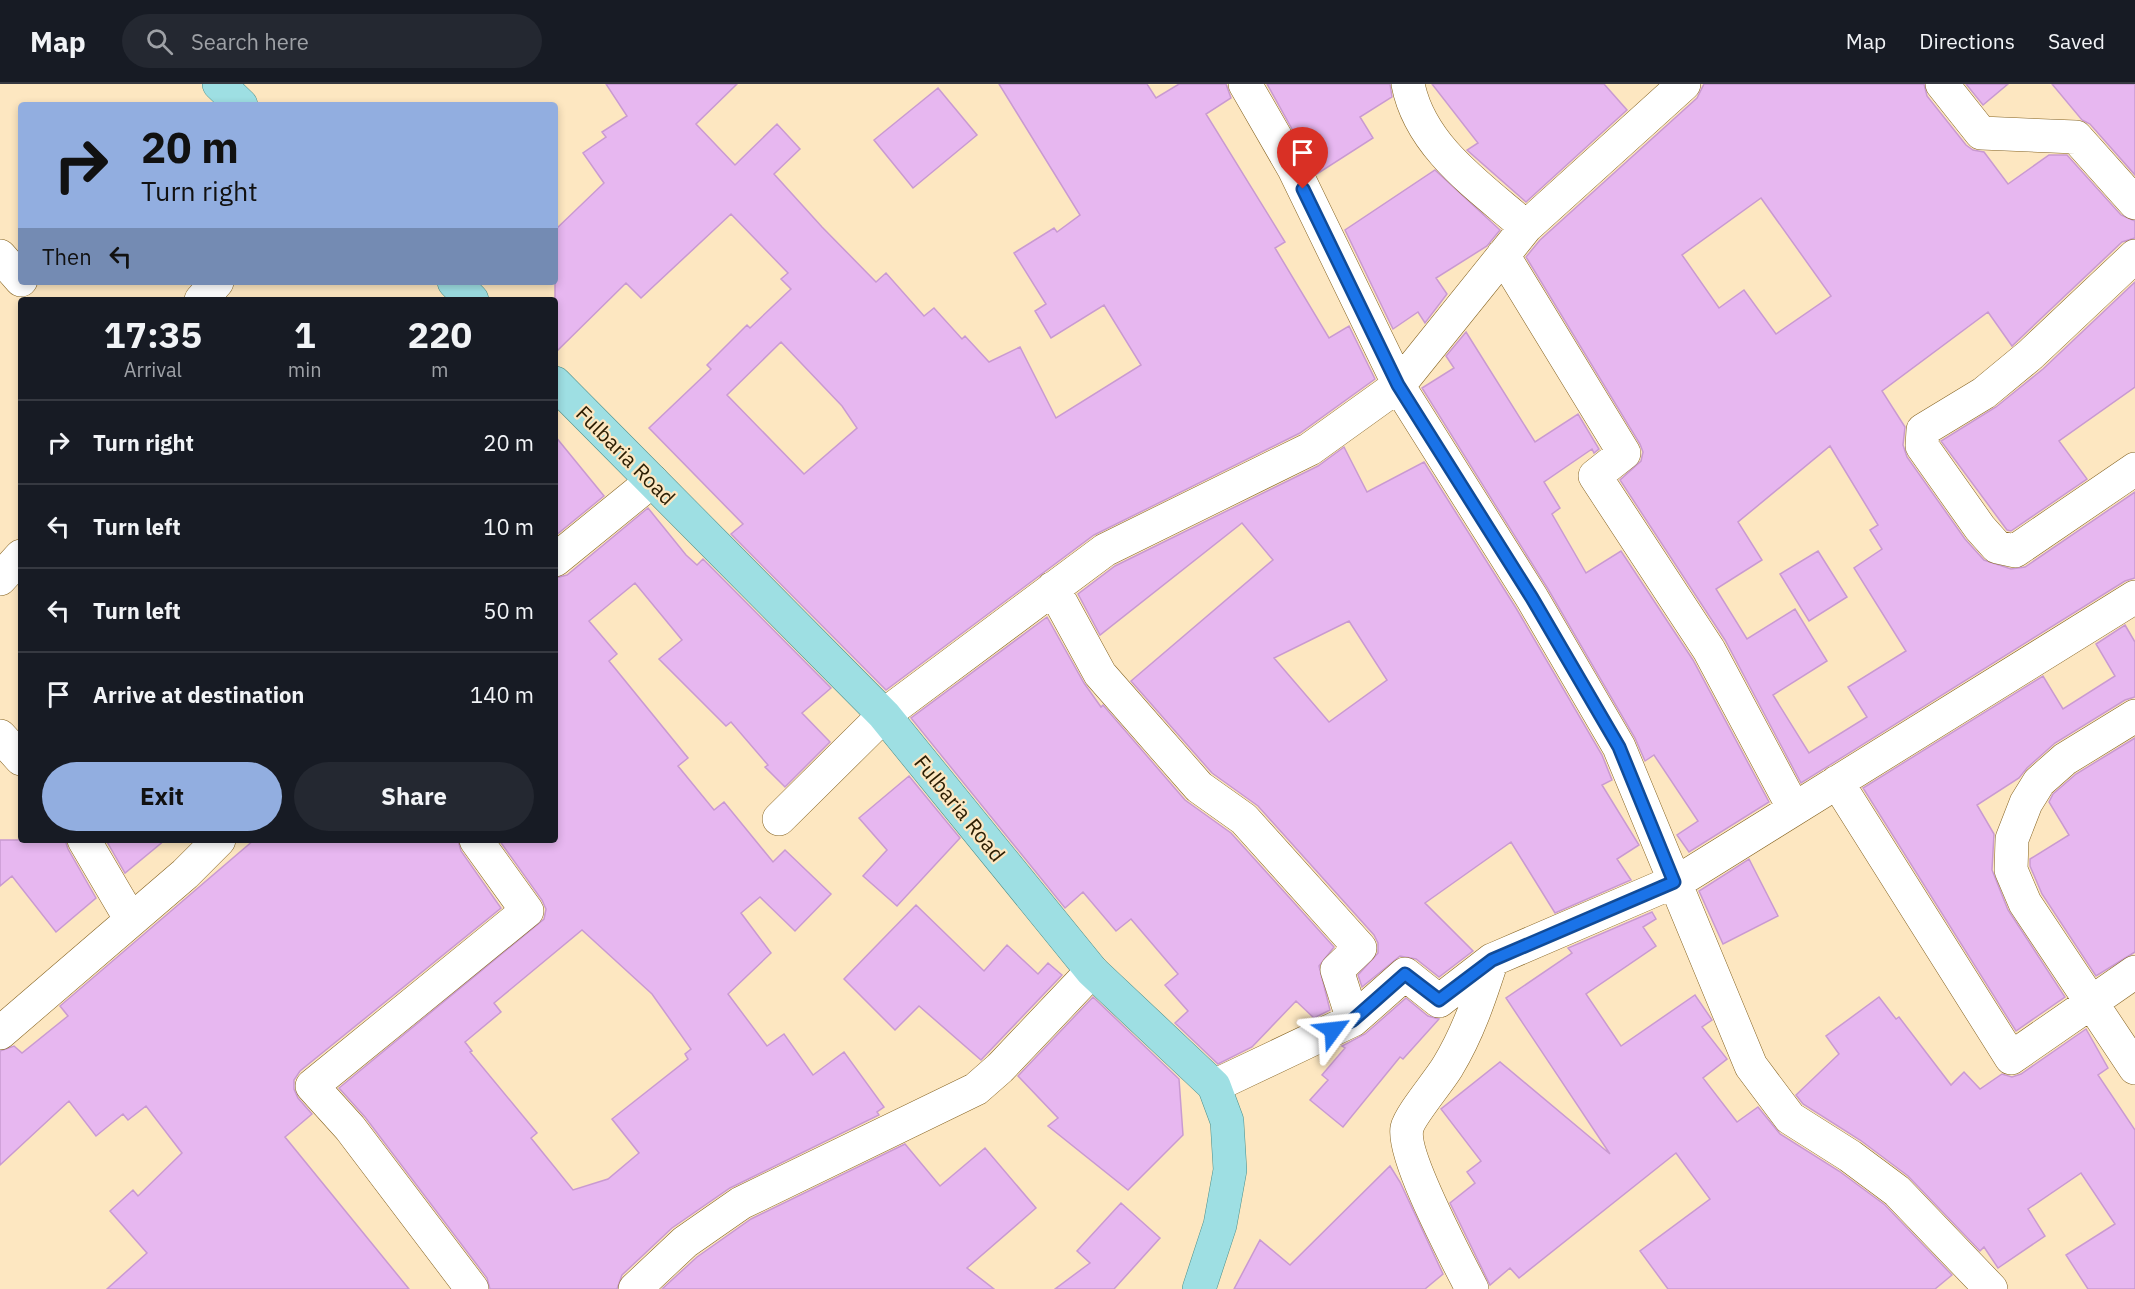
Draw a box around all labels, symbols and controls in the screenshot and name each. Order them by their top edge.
search box [122,14,542,68]
text: Map [30,23,86,60]
icon: search [143,25,176,58]
text: Search here [191,27,309,56]
text: Map [1846,27,1886,55]
text: Directions [1919,27,2015,55]
text: Saved [2048,27,2105,55]
text: 20 m [141,120,239,175]
icon: right [42,126,120,204]
pin [1277,127,1328,189]
icon: arrive [1286,136,1319,169]
text: Turn right [141,173,258,208]
icon: left [104,240,137,273]
text: Then [42,242,92,271]
text: 17:35 [104,311,202,358]
text: 1 [294,311,316,358]
text: 220 [407,311,472,358]
text: Arrival [124,356,182,383]
text: min [288,356,322,383]
text: m [431,356,449,383]
street label: Fulbaria Road [570,399,682,511]
icon: right [42,426,75,459]
text: Turn right [93,428,194,457]
text: 20 m [483,428,534,457]
icon: left [42,510,75,543]
text: Turn left [93,512,181,541]
text: 10 m [483,512,534,541]
icon: left [42,594,75,627]
text: Turn left [93,596,181,625]
text: 50 m [483,596,534,625]
icon: arrive [42,678,75,711]
text: Arrive at destination [93,680,304,709]
text: 140 m [470,680,534,709]
street label: Fulbaria Road [908,749,1012,867]
button: Exit [42,762,282,831]
button: Share [294,762,534,831]
position arrow [1301,998,1365,1062]

